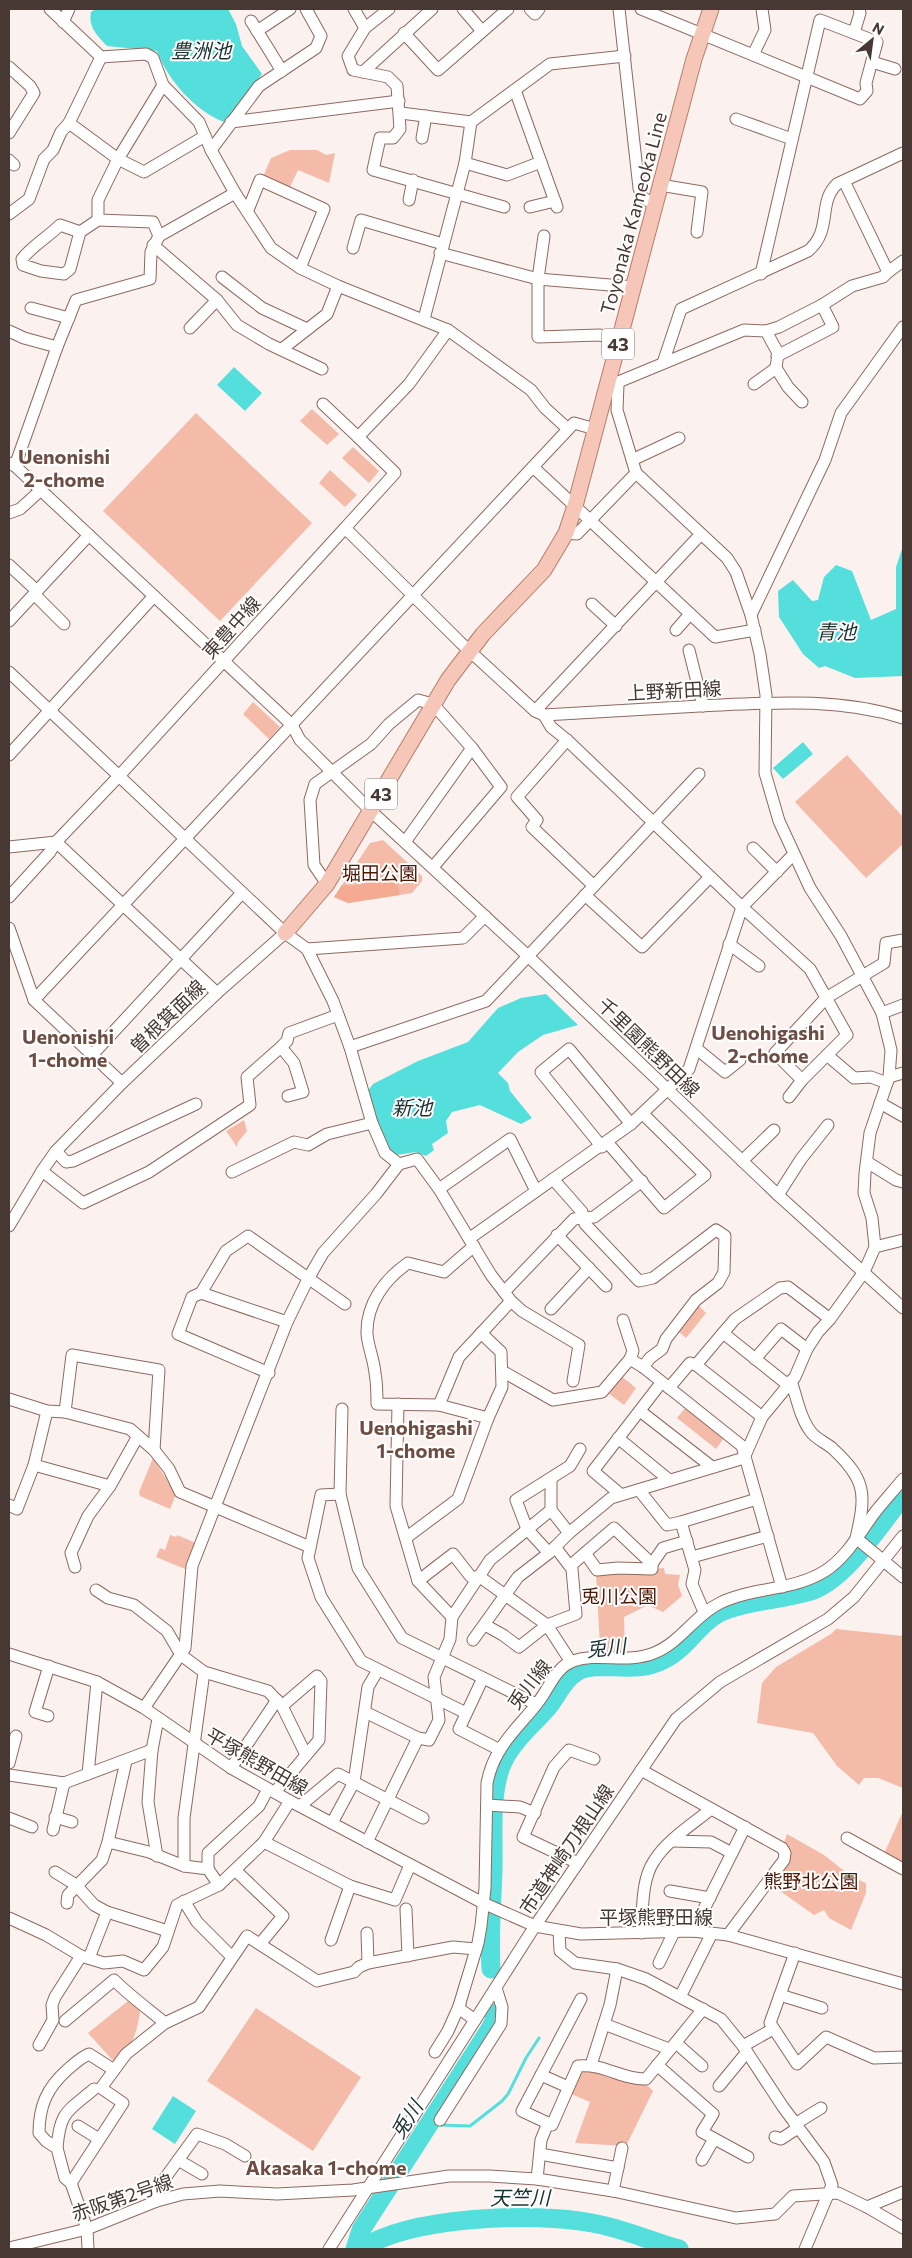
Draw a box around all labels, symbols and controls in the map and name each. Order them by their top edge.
north arrow [847,15,897,65]
text: N [870,18,887,38]
water label: 豊洲池 [171,38,233,62]
street label: Toyonaka Kameoka Line [595,109,671,317]
road number: 43 [602,328,634,359]
district label: Uenonishi 2-chome [18,444,110,491]
street label: 東豊中線 [197,591,265,663]
water label: 青池 [816,619,858,643]
street label: 上野新田線 [626,676,722,704]
road number: 43 [365,779,397,810]
park label: 堀田公園 [342,861,418,884]
street label: 曽根箕面線 [125,975,209,1057]
street label: 千里園熊野田線 [593,993,705,1101]
district label: Uenohigashi 2-chome [711,1020,825,1067]
district label: Uenonishi 1-chome [22,1024,114,1071]
water label: 新池 [392,1095,434,1119]
district label: Uenohigashi 1-chome [359,1415,473,1462]
park label: 兎川公園 [581,1584,657,1607]
water label: 兎川 [585,1633,629,1661]
street label: 兎川線 [502,1654,556,1714]
street label: 平塚熊野田線 [202,1723,312,1799]
street label: 市道神崎刀根山線 [514,1780,618,1918]
park label: 熊野北公園 [763,1869,859,1892]
street label: 平塚熊野田線 [599,1905,713,1928]
water label: 兎川 [385,2094,428,2142]
district label: Akasaka 1-chome [246,2155,406,2179]
street label: 赤阪第2号線 [68,2169,176,2225]
water label: 天竺川 [490,2185,552,2209]

